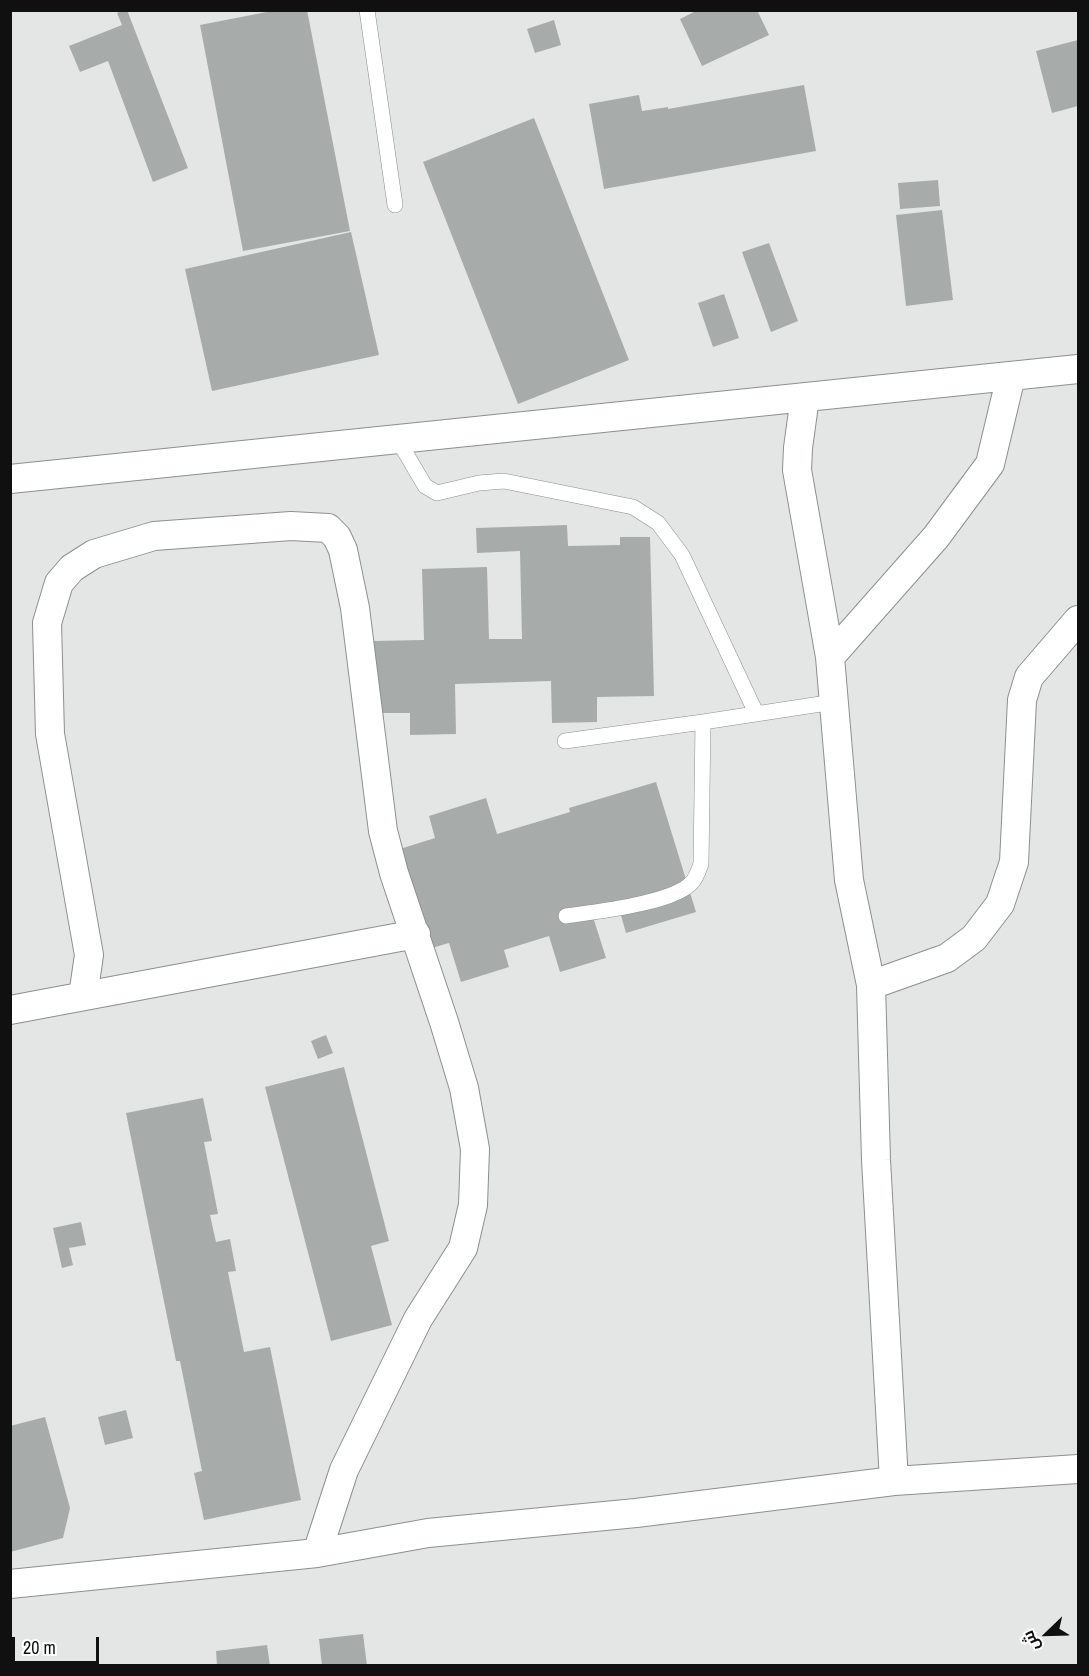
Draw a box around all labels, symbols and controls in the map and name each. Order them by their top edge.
north arrow [1017,1604,1077,1664]
scale bar [15,1625,102,1663]
text: ش [1016,1627,1045,1655]
text: 20 m [23,1635,56,1660]

